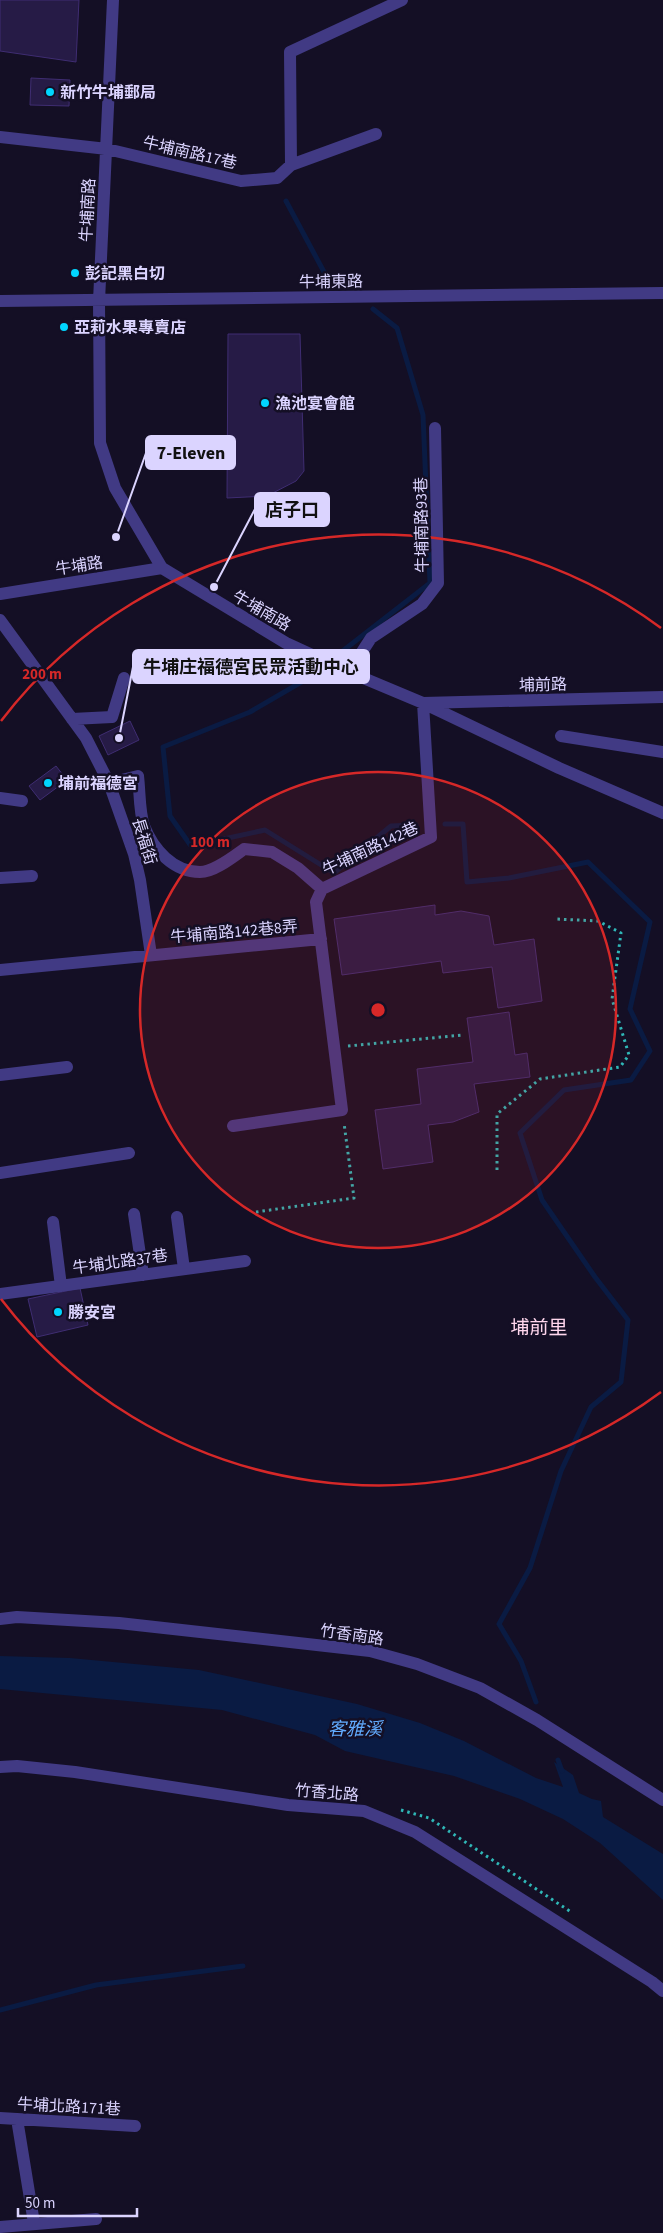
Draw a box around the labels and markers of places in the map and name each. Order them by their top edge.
place label: 新竹牛埔郵局 [60,82,156,104]
marker: 新竹牛埔郵局 [44,86,56,98]
place label: 彭記黑白切 [85,263,165,285]
marker: 彭記黑白切 [69,267,81,279]
place label: 亞莉水果專賣店 [74,317,186,339]
marker: 亞莉水果專賣店 [58,321,70,333]
place label: 漁池宴會館 [275,393,355,415]
marker: 漁池宴會館 [259,397,271,409]
callout: 7-Eleven [146,436,235,469]
callout: 店子口 [255,493,329,526]
callout: 牛埔庄福德宮民眾活動中心 [133,650,369,683]
place label: 埔前福德宮 [58,773,138,795]
marker: 埔前福德宮 [42,777,54,789]
centre of rings [369,1001,387,1019]
place label: 勝安宮 [68,1302,116,1324]
marker: 勝安宮 [52,1306,64,1318]

